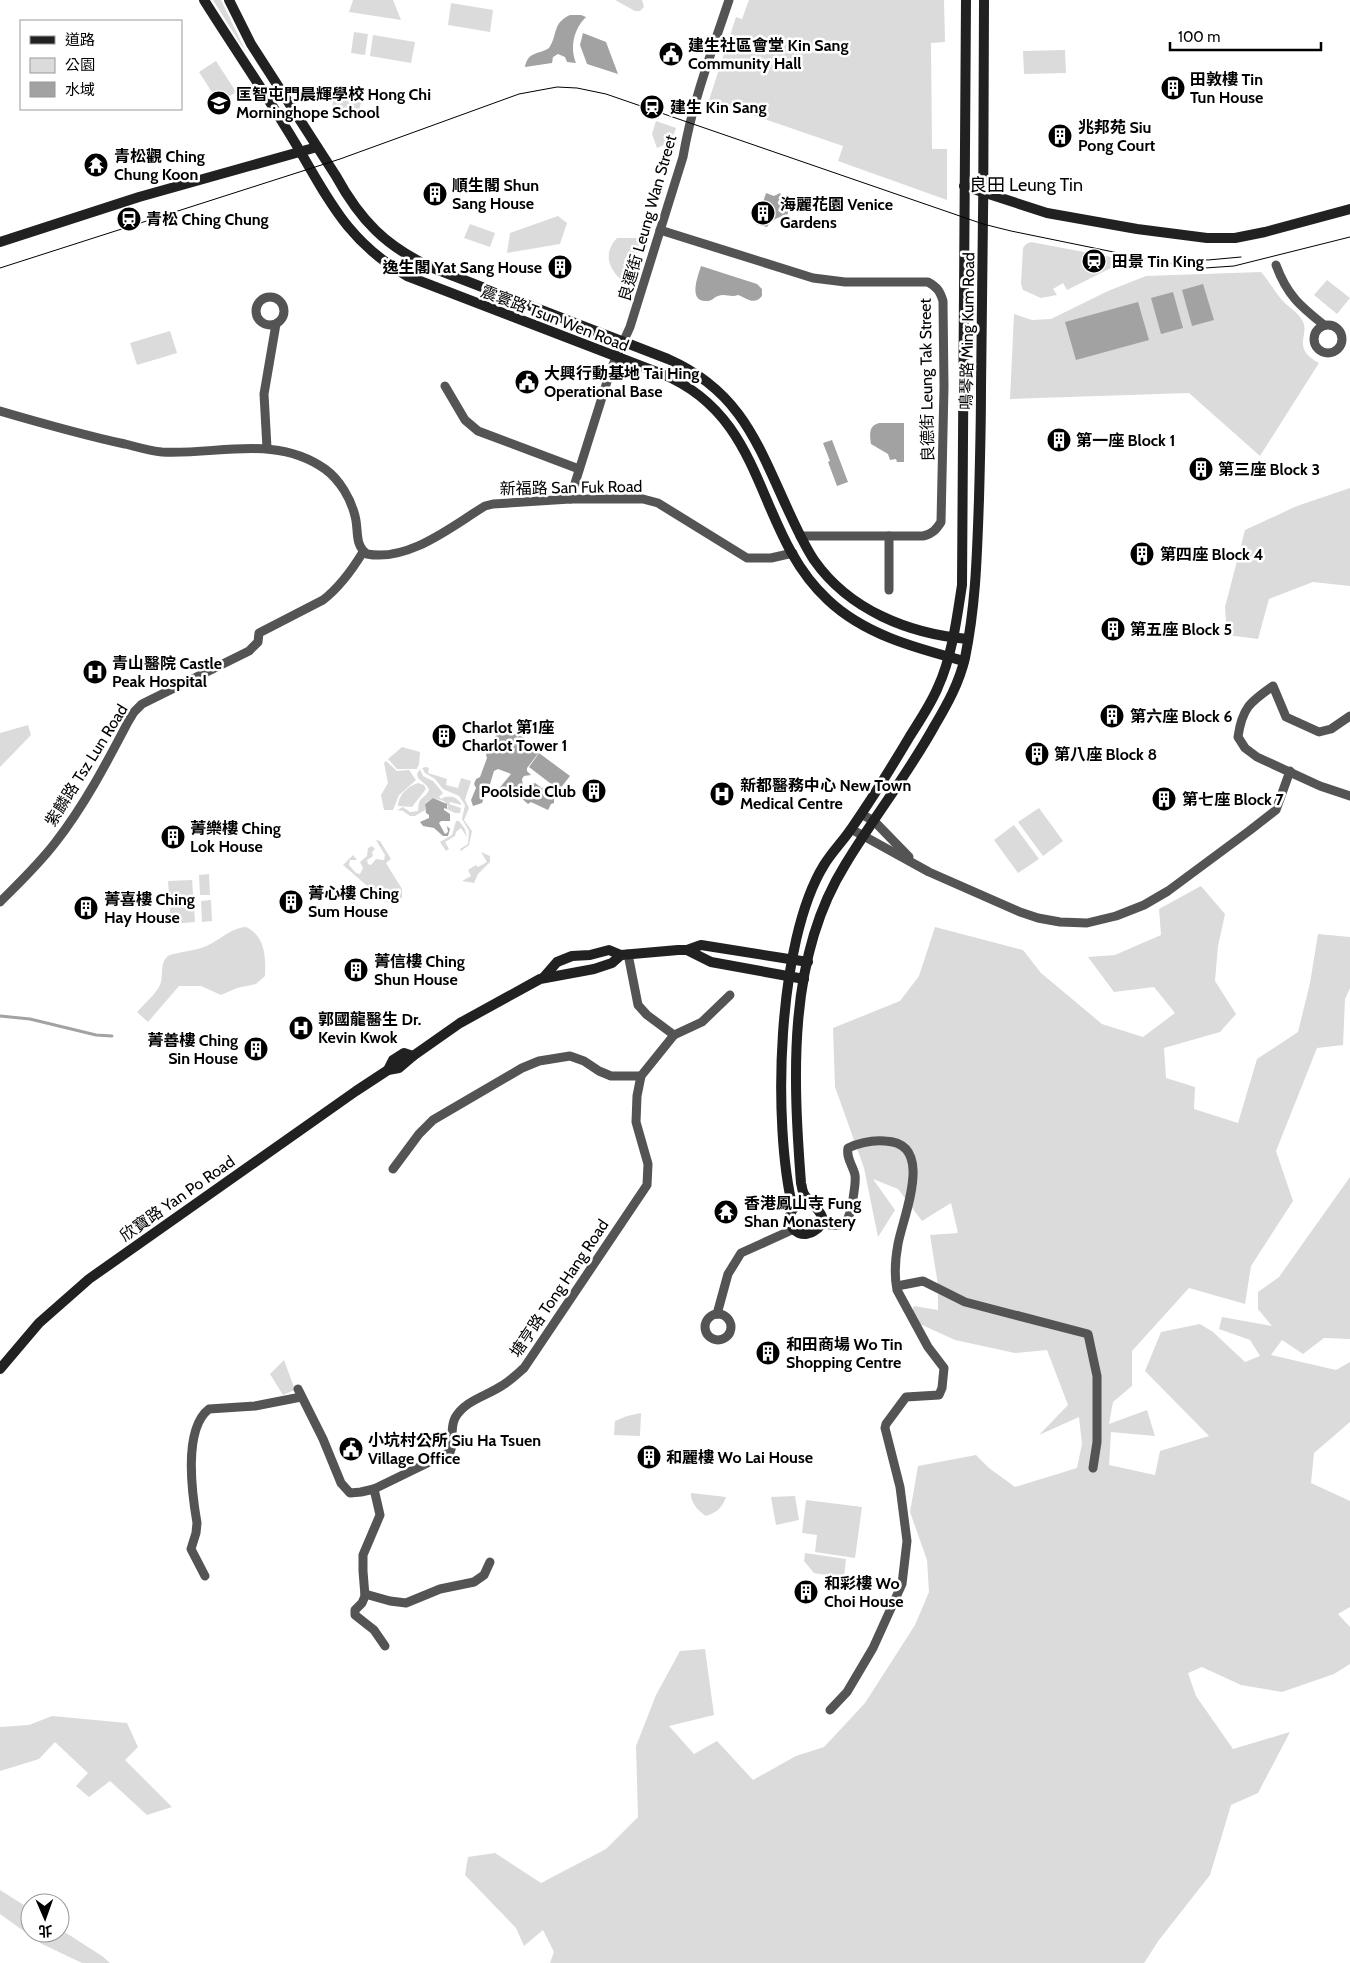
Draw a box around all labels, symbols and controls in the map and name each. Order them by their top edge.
legend [20,20,182,110]
scale bar [1170,20,1321,52]
text: 100 m [1178,28,1220,46]
text: 道路 [65,31,95,49]
place label: 建生社區會堂 Kin Sang Community Hall [688,36,848,73]
public building icon: 建生社區會堂 Kin Sang Community Hall [658,41,684,67]
text: 公園 [65,56,95,74]
place label: 田敦樓 Tin Tun House [1190,70,1263,107]
building icon: 田敦樓 Tin Tun House [1160,75,1186,101]
text: 水域 [65,81,95,99]
place label: 匡智屯門晨輝學校 Hong Chi Morninghope School [236,85,431,122]
school or university icon: 匡智屯門晨輝學校 Hong Chi Morninghope School [206,90,232,116]
station icon: 建生 Kin Sang [639,94,665,120]
place label: 建生 Kin Sang [670,98,766,117]
place label: 兆邦苑 Siu Pong Court [1078,118,1156,155]
building icon: 兆邦苑 Siu Pong Court [1047,123,1073,149]
street label: 良運街 Leung Wan Street [615,132,681,304]
place label: 青松觀 Ching Chung Koon [114,147,205,184]
temple icon: 青松觀 Ching Chung Koon [83,152,109,178]
district label: 良田 Leung Tin [969,174,1083,196]
place label: 順生閣 Shun Sang House [452,176,539,213]
building icon: 順生閣 Shun Sang House [422,181,448,207]
place label: 海麗花園 Venice Gardens [780,195,893,232]
building icon: 海麗花園 Venice Gardens [750,200,776,226]
station icon: 青松 Ching Chung [116,206,142,232]
place label: 青松 Ching Chung [146,210,269,229]
station icon: 田景 Tin King [1081,248,1107,274]
street label: 鳴琴路 Ming Kum Road [957,252,978,410]
place label: 田景 Tin King [1112,252,1204,271]
building icon: 逸生閣 Yat Sang House [547,254,573,280]
place label: 逸生閣 Yat Sang House [383,258,542,277]
street label: 震寰路 Tsun Wen Road [478,282,631,355]
street label: 良德街 Leung Tak Street [916,297,937,462]
place label: 大興行動基地 Tai Hing Operational Base [544,364,699,401]
public building icon: 大興行動基地 Tai Hing Operational Base [514,369,540,395]
building icon: 第一座 Block 1 [1046,427,1072,453]
place label: 第一座 Block 1 [1076,431,1175,450]
building icon: 第三座 Block 3 [1188,456,1214,482]
place label: 第三座 Block 3 [1218,460,1320,479]
street label: 新福路 San Fuk Road [499,477,643,498]
building icon: 第四座 Block 4 [1129,541,1155,567]
place label: 第四座 Block 4 [1160,545,1263,564]
building icon: 第五座 Block 5 [1100,616,1126,642]
place label: 第五座 Block 5 [1130,620,1232,639]
place label: 青山醫院 Castle Peak Hospital [112,654,222,691]
hospital icon: 青山醫院 Castle Peak Hospital [82,659,108,685]
street label: 紫麟路 Tsz Lun Road [41,701,132,830]
building icon: 第六座 Block 6 [1099,703,1125,729]
place label: 第六座 Block 6 [1130,707,1232,726]
place label: Charlot 第1座 Charlot Tower 1 [462,718,567,755]
building icon: Charlot 第1座 Charlot Tower 1 [431,723,457,749]
building icon: 第八座 Block 8 [1024,741,1050,767]
place label: 第八座 Block 8 [1054,745,1157,764]
place label: 新都醫務中心 New Town Medical Centre [740,776,911,813]
building icon: Poolside Club [581,778,607,804]
hospital icon: 新都醫務中心 New Town Medical Centre [709,781,735,807]
place label: Poolside Club [481,782,576,801]
building icon: 第七座 Block 7 [1151,786,1177,812]
place label: 第七座 Block 7 [1182,790,1284,809]
place label: 菁樂樓 Ching Lok House [190,819,281,856]
building icon: 菁樂樓 Ching Lok House [160,824,186,850]
place label: 菁心樓 Ching Sum House [308,884,399,921]
building icon: 菁心樓 Ching Sum House [278,889,304,915]
place label: 菁喜樓 Ching Hay House [104,890,195,927]
building icon: 菁喜樓 Ching Hay House [73,895,99,921]
place label: 菁信樓 Ching Shun House [374,952,465,989]
building icon: 菁信樓 Ching Shun House [343,957,369,983]
place label: 郭國龍醫生 Dr. Kevin Kwok [318,1010,421,1047]
hospital icon: 郭國龍醫生 Dr. Kevin Kwok [288,1015,314,1041]
place label: 菁善樓 Ching Sin House [147,1031,238,1068]
building icon: 菁善樓 Ching Sin House [243,1036,269,1062]
street label: 欣寶路 Yan Po Road [116,1152,238,1245]
place label: 香港鳳山寺 Fung Shan Monastery [744,1194,861,1231]
temple icon: 香港鳳山寺 Fung Shan Monastery [713,1199,739,1225]
street label: 塘亨路 Tong Hang Road [506,1216,613,1361]
place label: 和田商場 Wo Tin Shopping Centre [786,1335,903,1372]
building icon: 和田商場 Wo Tin Shopping Centre [755,1340,781,1366]
place label: 小坑村公所 Siu Ha Tsuen Village Office [368,1431,541,1468]
public building icon: 小坑村公所 Siu Ha Tsuen Village Office [338,1436,364,1462]
building icon: 和麗樓 Wo Lai House [636,1444,662,1470]
place label: 和麗樓 Wo Lai House [666,1448,813,1467]
place label: 和彩樓 Wo Choi House [824,1574,904,1611]
building icon: 和彩樓 Wo Choi House [793,1579,819,1605]
north arrow [20,1893,70,1943]
text: 北 [38,1922,53,1940]

